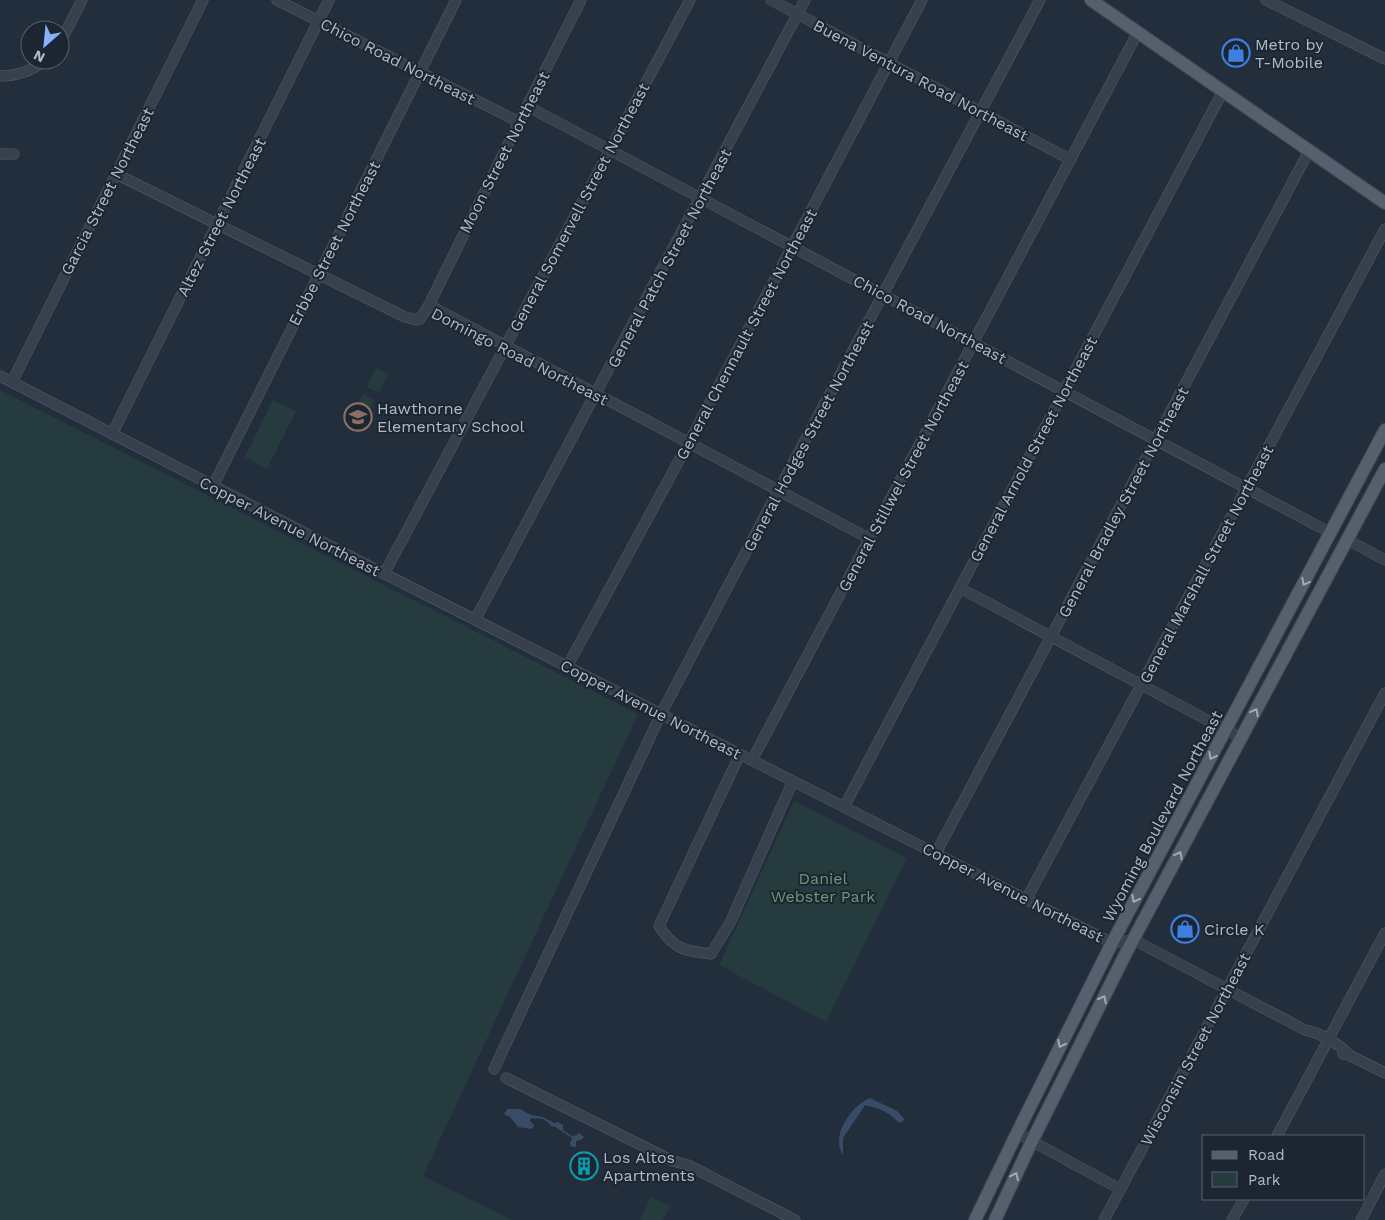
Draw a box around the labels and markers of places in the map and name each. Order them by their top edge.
place label: Metro by T-Mobile [1255,35,1324,72]
shop icon: Metro by T-Mobile [1221,38,1251,68]
place label: Hawthorne Elementary School [377,399,525,436]
school or university icon: Hawthorne Elementary School [343,402,373,432]
shop icon: Circle K [1170,914,1200,944]
place label: Circle K [1204,920,1265,939]
place label: Los Altos Apartments [603,1148,695,1185]
building icon: Los Altos Apartments [569,1151,599,1181]

